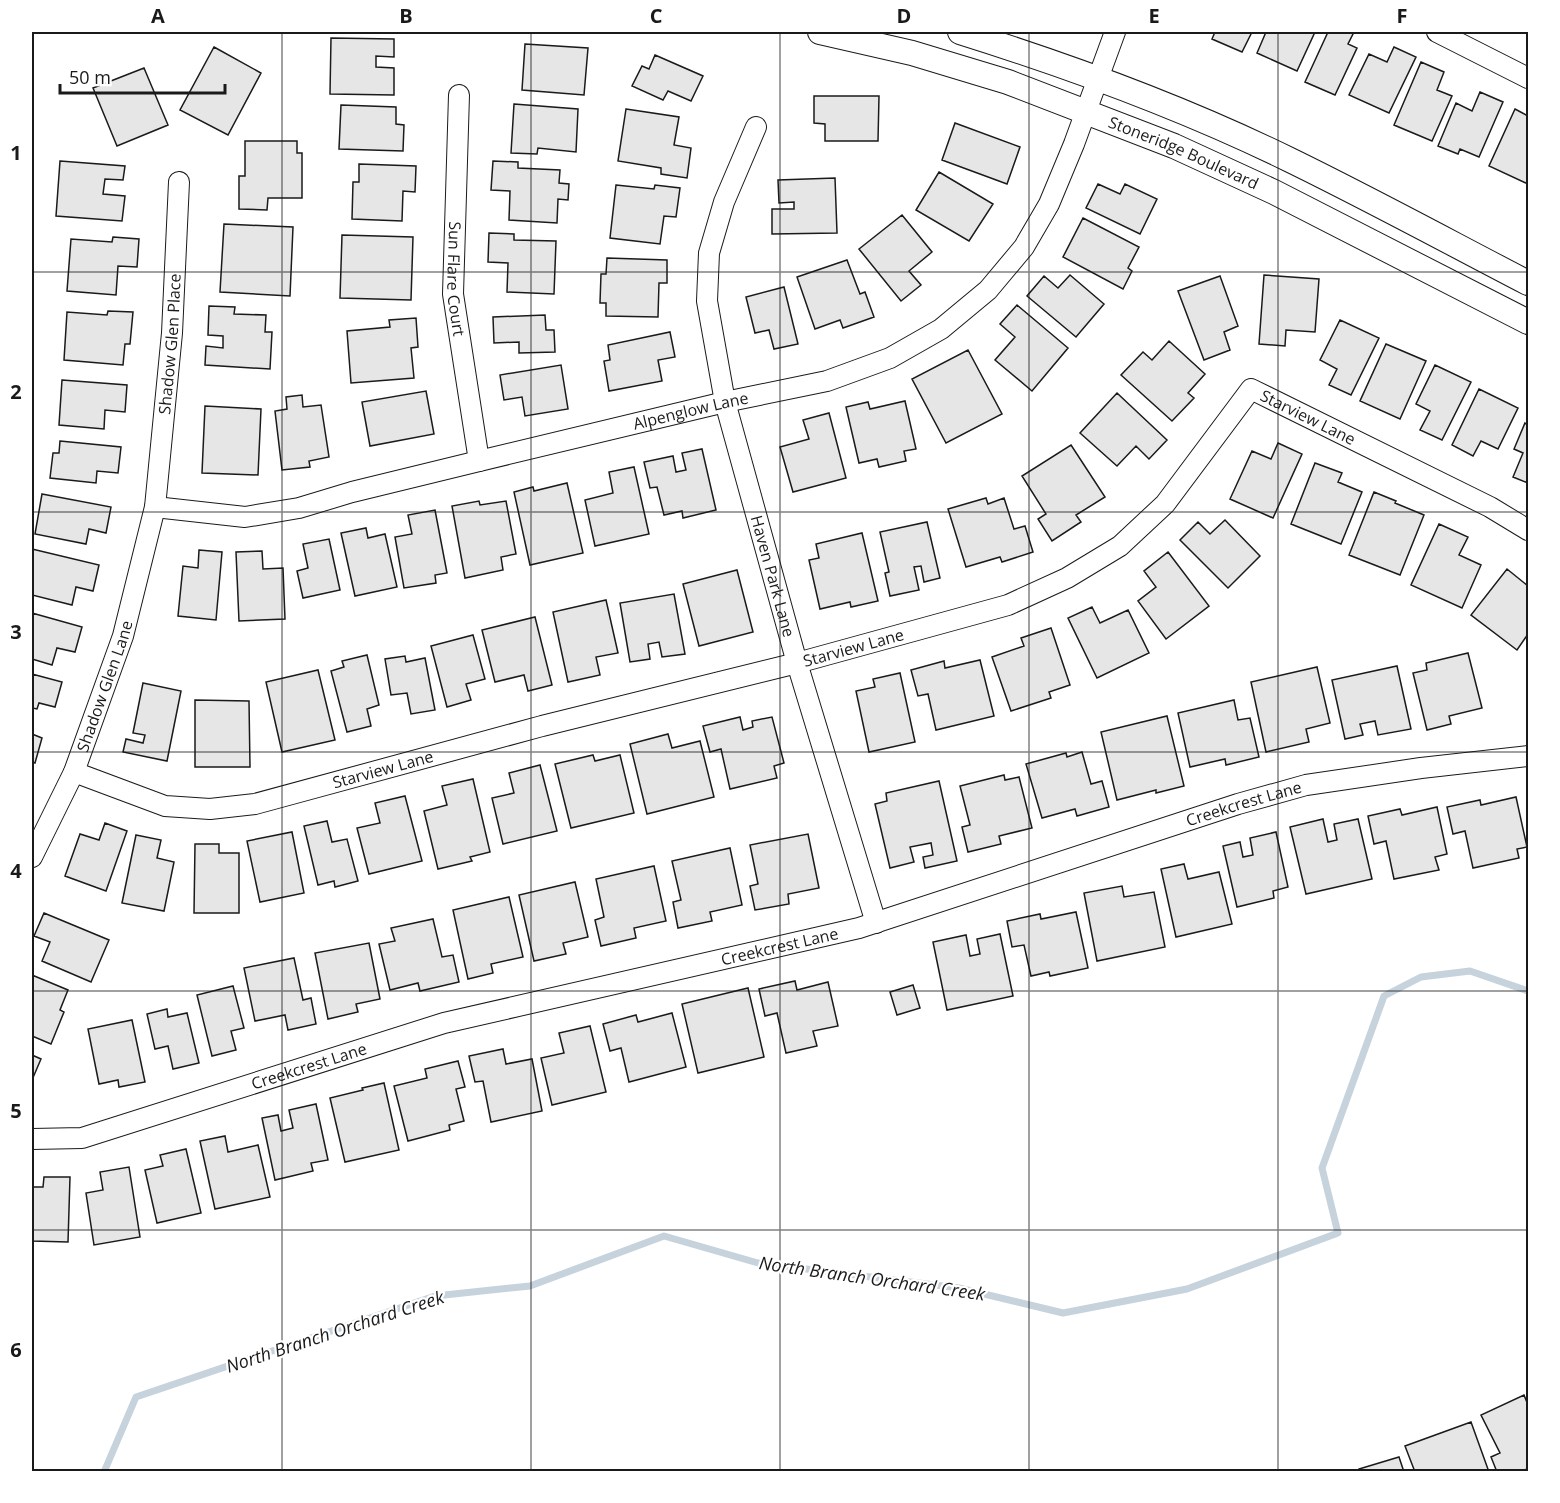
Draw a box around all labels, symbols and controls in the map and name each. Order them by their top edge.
text: A [151,2,165,29]
text: B [399,2,413,29]
text: C [650,2,663,29]
text: D [897,2,911,29]
text: E [1148,2,1160,29]
text: F [1397,2,1407,29]
scale bar [60,57,225,95]
text: 50 m [69,65,111,89]
street label: Stoneridge Boulevard [1106,111,1262,194]
text: 1 [10,139,22,166]
street label: Sun Flare Court [442,221,470,338]
street label: Shadow Glen Place [153,273,186,415]
text: 2 [10,378,22,405]
street label: Starview Lane [1257,384,1359,450]
street label: Alpenglow Lane [631,386,750,435]
street label: Haven Park Lane [746,513,800,640]
text: 3 [10,618,22,645]
street label: Shadow Glen Lane [71,618,137,755]
street label: Starview Lane [800,623,906,672]
street label: Starview Lane [330,745,436,793]
street label: Creekcrest Lane [1183,776,1304,831]
text: 4 [10,857,22,884]
street label: Creekcrest Lane [719,922,840,970]
street label: Creekcrest Lane [248,1037,369,1095]
text: 5 [10,1097,22,1124]
water label: North Branch Orchard Creek [758,1250,988,1306]
water label: North Branch Orchard Creek [223,1284,448,1378]
text: 6 [10,1336,22,1363]

